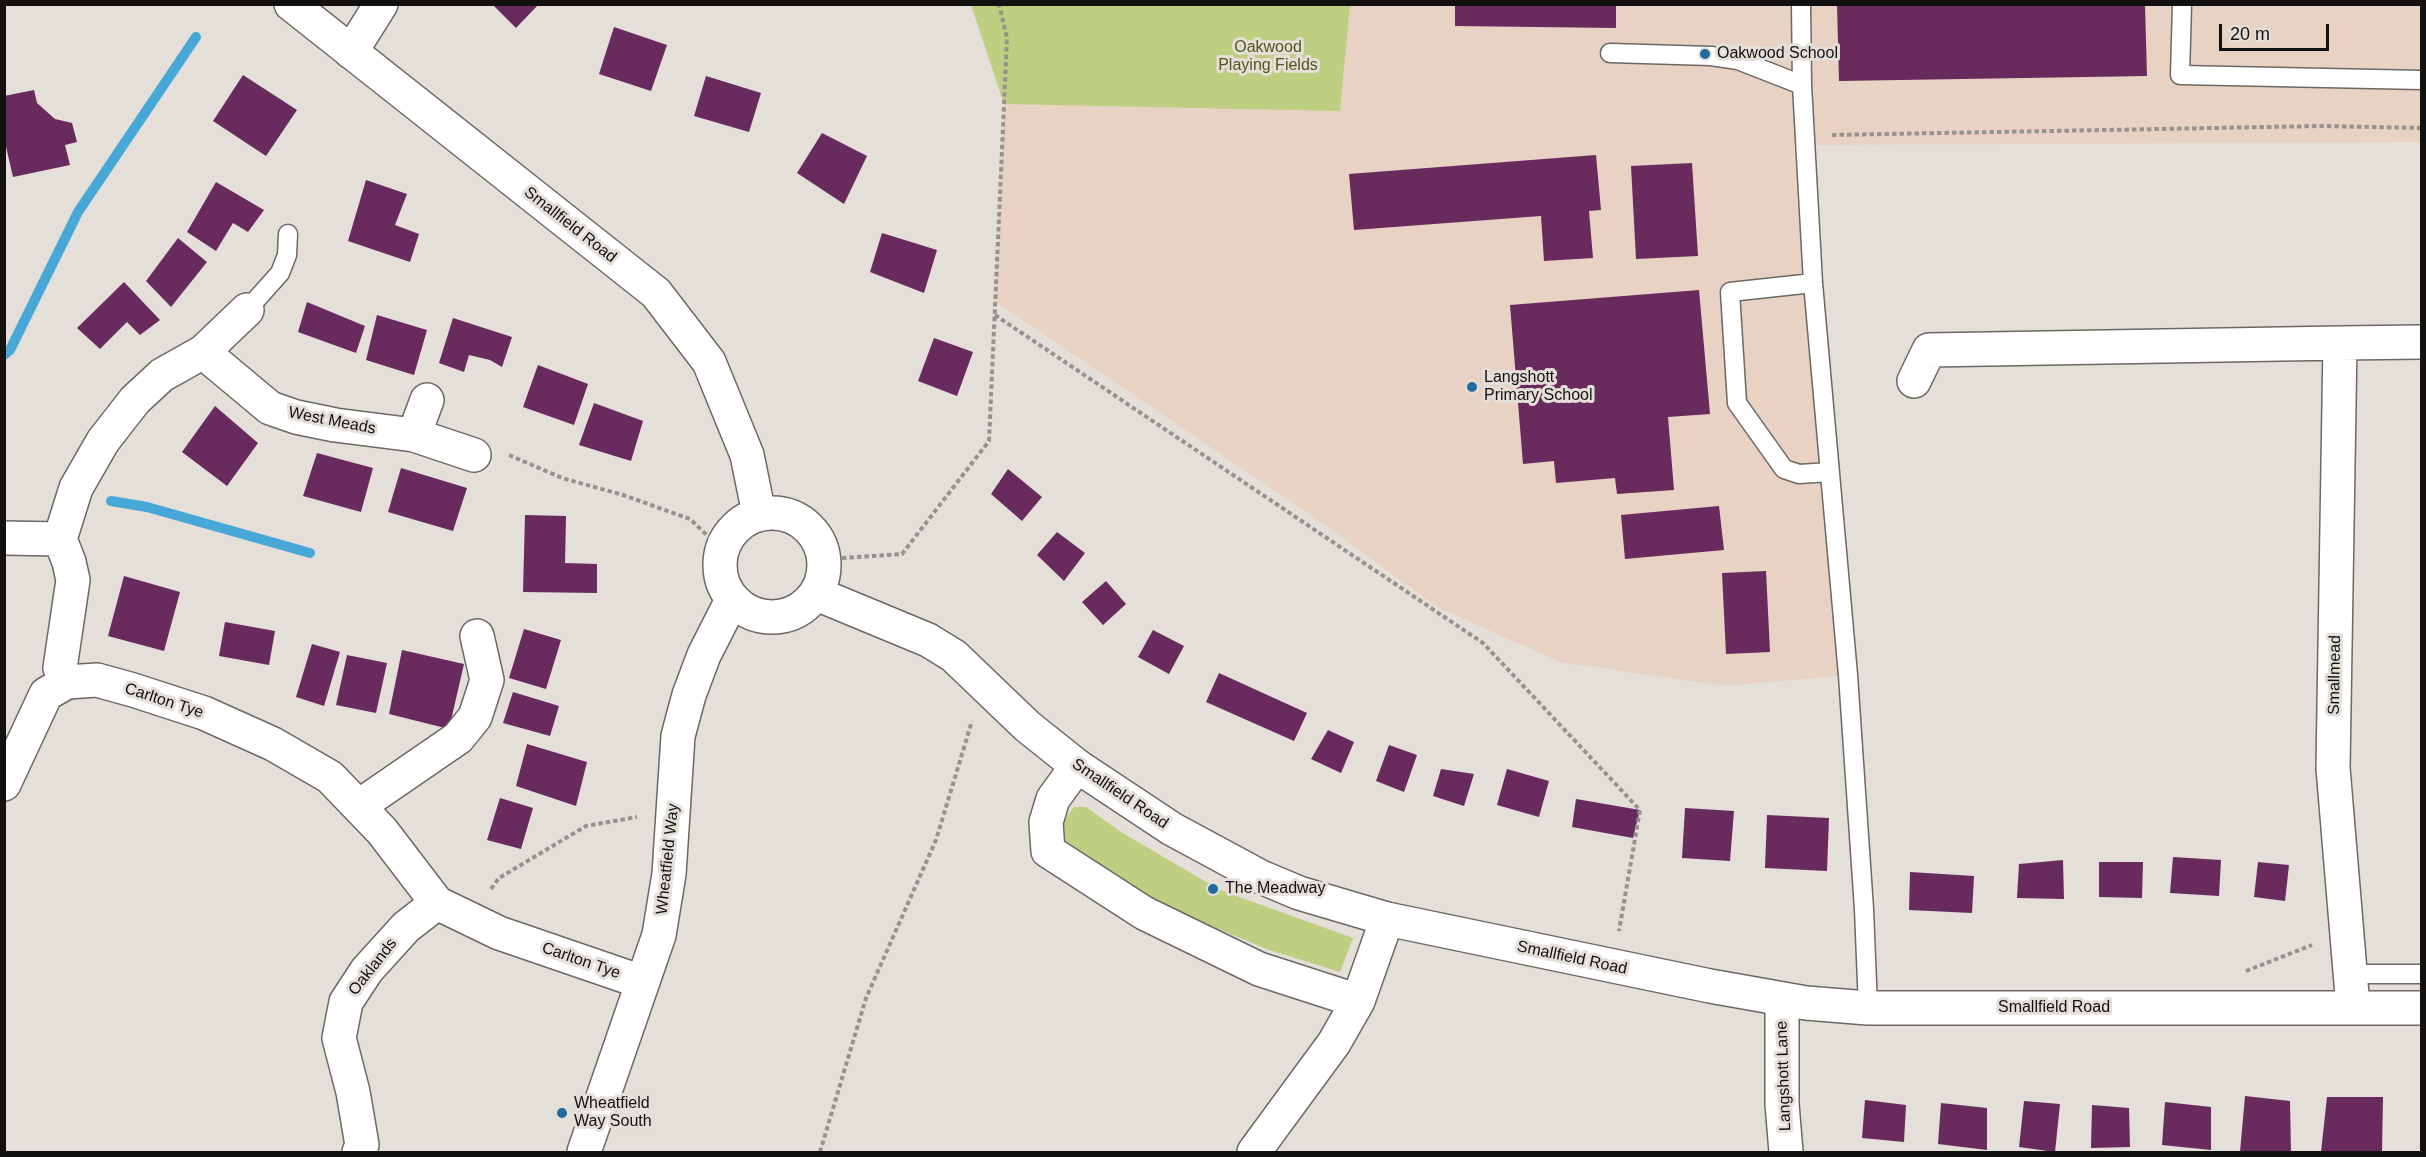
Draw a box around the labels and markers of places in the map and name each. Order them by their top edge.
place label: Oakwood School [1717,44,1838,64]
marker: Oakwood School [1698,47,1712,61]
place label: Langshott Primary School [1484,368,1592,406]
marker: Langshott Primary School [1465,380,1479,394]
place label: The Meadway [1225,879,1325,899]
marker: The Meadway [1206,882,1220,896]
place label: Wheatfield Way South [574,1094,652,1132]
marker: Wheatfield Way South [555,1106,569,1120]

